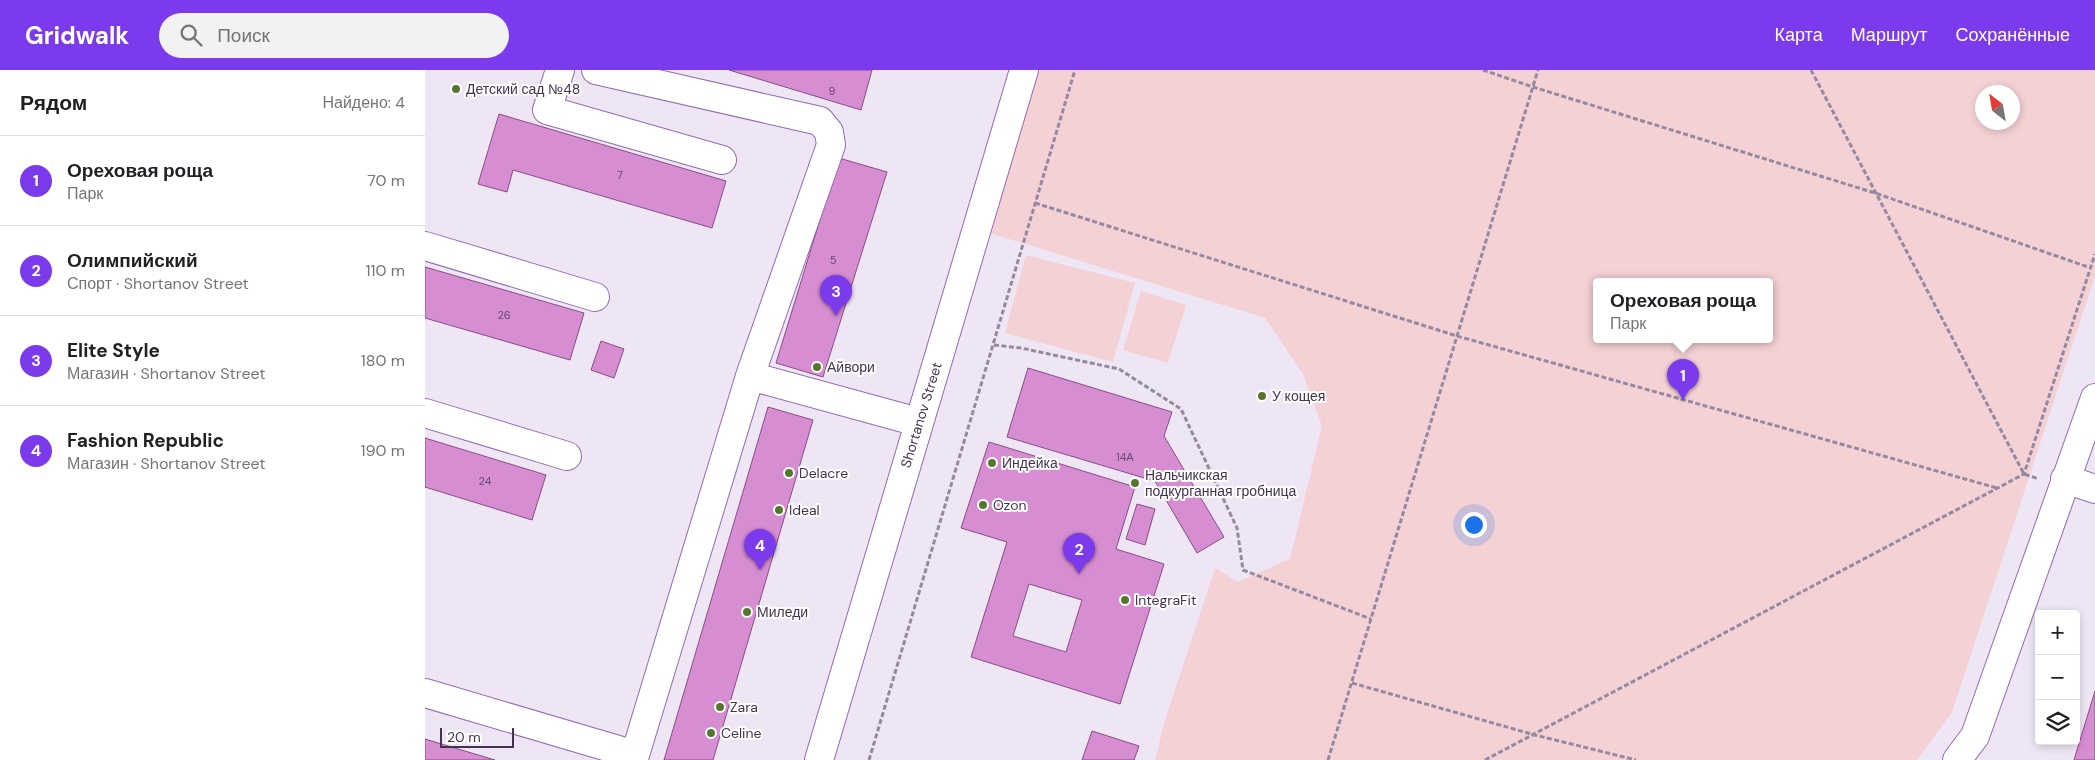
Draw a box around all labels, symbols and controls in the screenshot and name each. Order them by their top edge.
search box [159,13,509,58]
text: Gridwalk [25,20,129,51]
icon: search [177,21,205,49]
text: Поиск [217,23,270,48]
text: Карта [1775,23,1823,47]
text: Маршрут [1851,23,1927,47]
text: Сохранённые [1955,23,2070,47]
place label: Детский сад №48 [466,80,580,98]
marker: Детский сад №48 [450,83,462,95]
house number: 9 [829,84,836,98]
north arrow [1975,85,2020,130]
text: Рядом [20,89,87,117]
text: Найдено: 4 [322,92,405,113]
text: Ореховая роща [67,158,213,183]
house number: 7 [617,168,623,182]
text: 1 [33,170,39,191]
text: 70 m [367,170,405,191]
text: Парк [67,183,103,204]
text: Олимпийский [67,248,198,273]
house number: 5 [830,253,837,267]
text: 2 [31,260,41,281]
text: 110 m [366,260,405,281]
text: Спорт · Shortanov Street [67,273,249,294]
pin: 3 [820,275,852,316]
popup [1593,278,1773,343]
text: Ореховая роща [1610,288,1756,313]
house number: 26 [497,308,511,322]
text: Парк [1610,313,1646,334]
text: Elite Style [67,338,160,363]
text: 3 [31,350,41,371]
text: 180 m [361,350,405,371]
place label: Айвори [827,358,875,376]
pin: 1 [1667,359,1699,400]
street label: Shortanov Street [896,360,946,470]
marker: Айвори [811,361,823,373]
text: Магазин · Shortanov Street [67,363,266,384]
place label: У кощея [1272,387,1325,405]
marker: У кощея [1256,390,1268,402]
text: Fashion Republic [67,428,224,453]
text: 4 [31,440,41,461]
text: 190 m [361,440,405,461]
house number: 14А [1116,450,1134,464]
text: Магазин · Shortanov Street [67,453,266,474]
place label: Индейка [1002,454,1058,472]
marker: Индейка [986,457,998,469]
place label: Delacre [799,464,848,482]
place label: Нальчикская подкурганная гробница [1145,466,1297,500]
marker: Delacre [783,467,795,479]
house number: 24 [479,474,492,488]
marker: Нальчикская подкурганная гробница [1129,477,1141,489]
place label: Ozon [993,496,1027,514]
marker: Ozon [977,499,989,511]
place label: Ideal [789,501,820,519]
marker: Ideal [773,504,785,516]
your location [1461,512,1487,538]
pin: 4 [744,529,776,570]
pin: 2 [1063,533,1095,574]
place label: IntegraFit [1135,591,1196,609]
marker: IntegraFit [1119,594,1131,606]
place label: Миледи [757,603,808,621]
marker: Миледи [741,606,753,618]
map controls [2035,610,2080,745]
button: + [2035,610,2080,655]
button: − [2035,655,2080,700]
place label: Zara [730,698,758,716]
button: layers [2035,700,2080,745]
marker: Zara [714,701,726,713]
place label: Celine [721,724,762,742]
scale bar [440,725,514,748]
marker: Celine [705,727,717,739]
text: 20 m [447,728,481,746]

